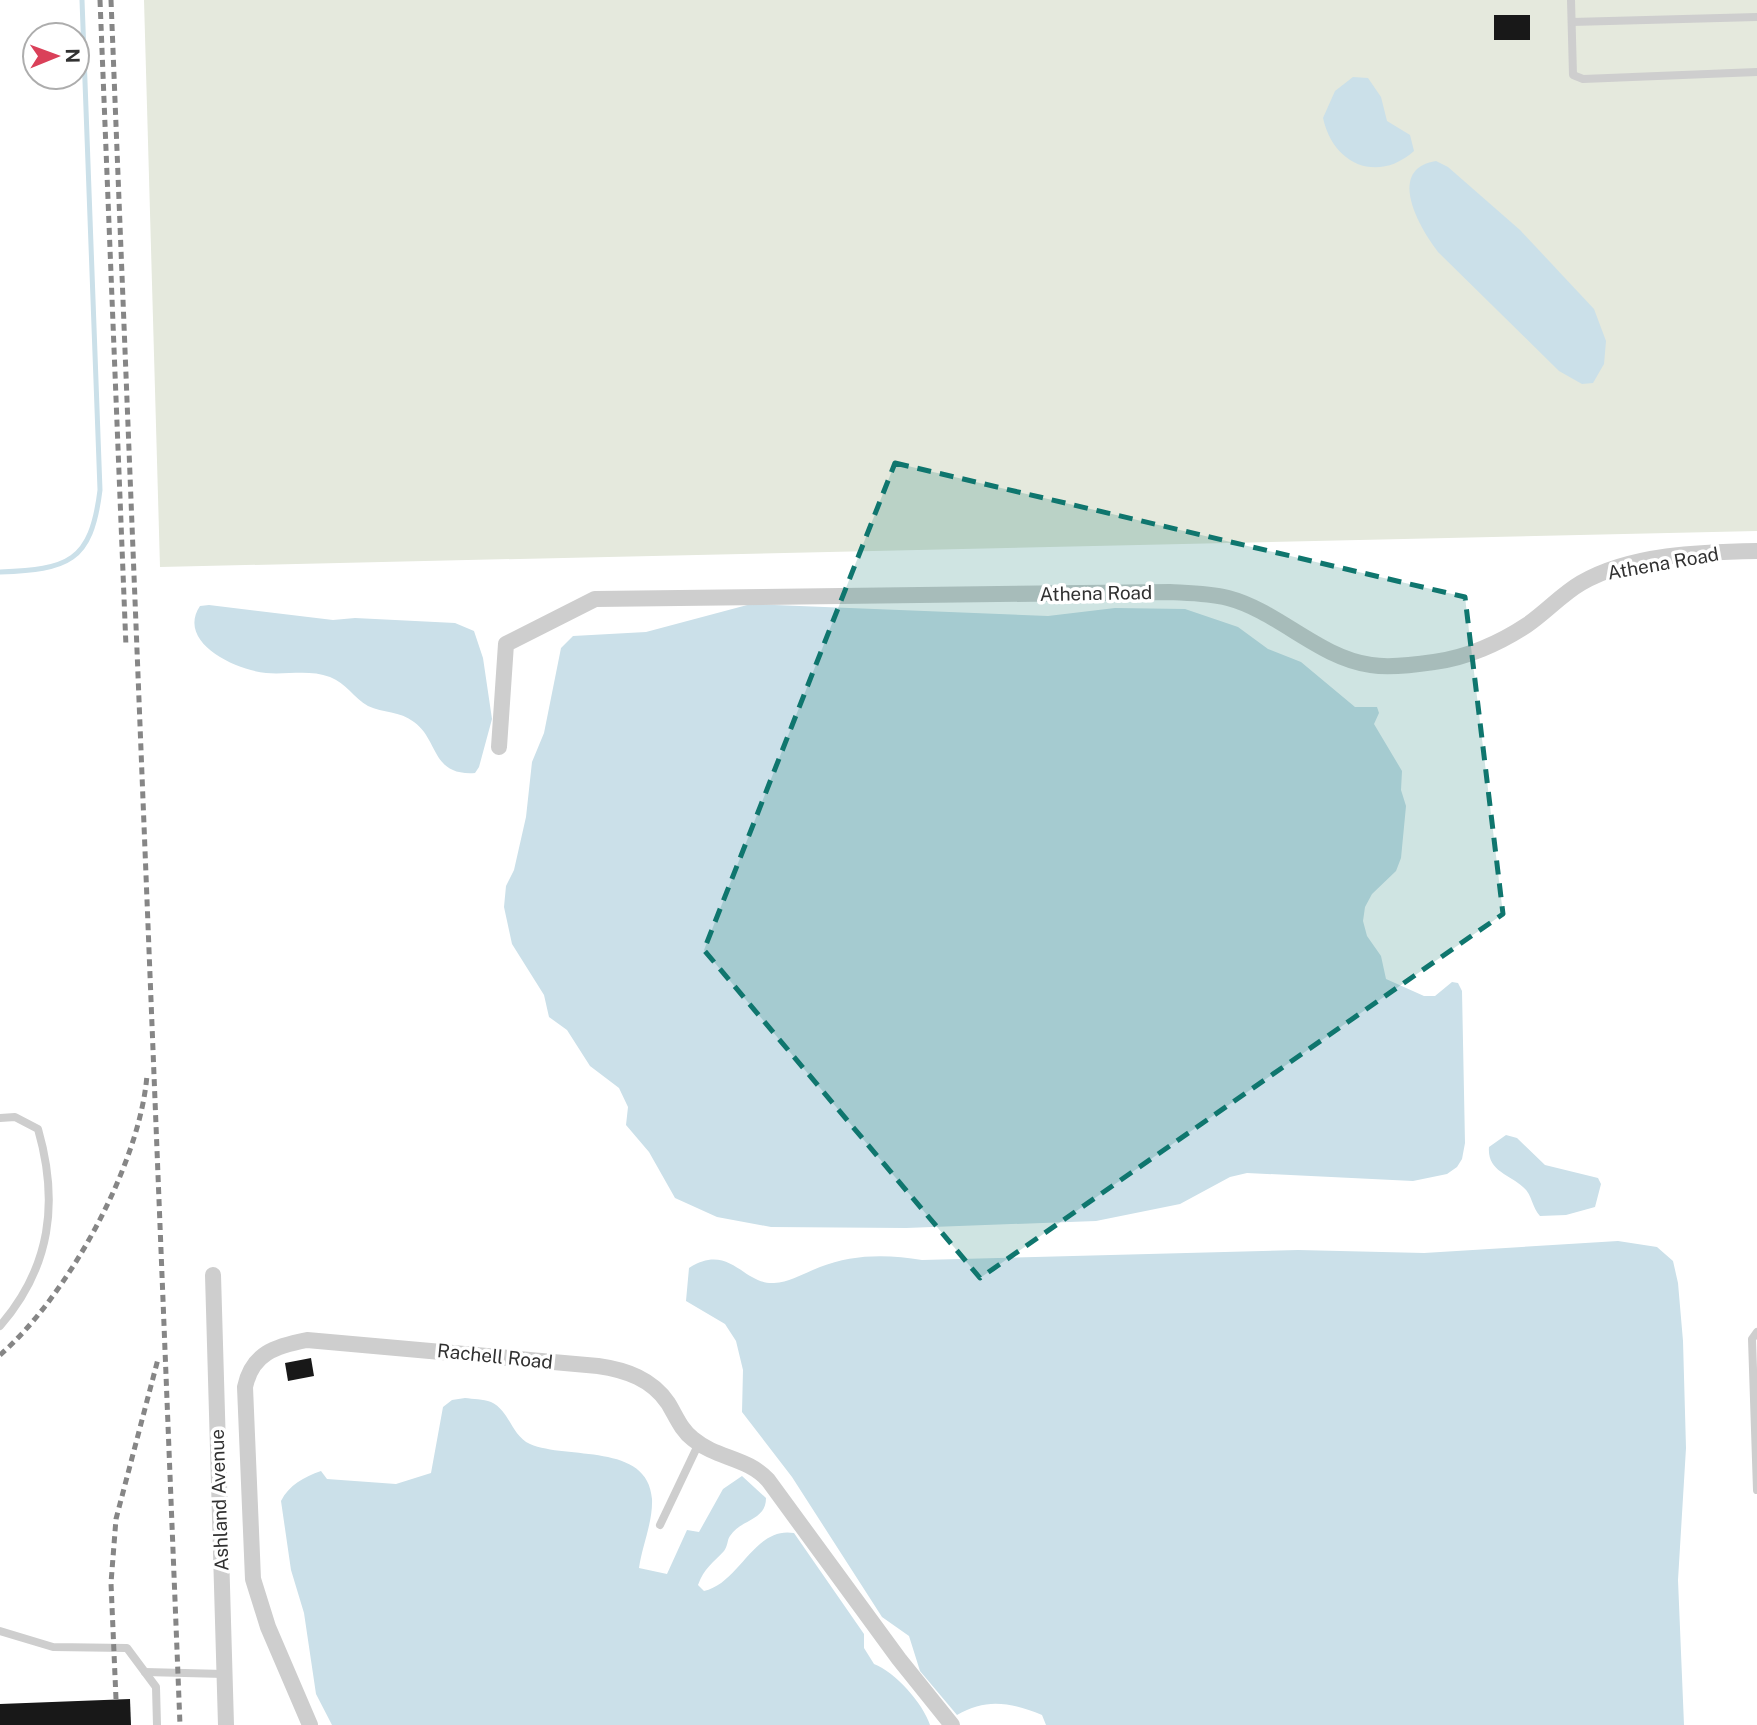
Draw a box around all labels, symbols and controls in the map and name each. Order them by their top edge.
north arrow [21,21,91,91]
text: N [62,48,84,63]
street label: Athena Road [1606,542,1720,584]
street label: Athena Road [1040,581,1152,605]
street label: Rachell Road [436,1339,554,1373]
street label: Ashland Avenue [206,1429,232,1571]

